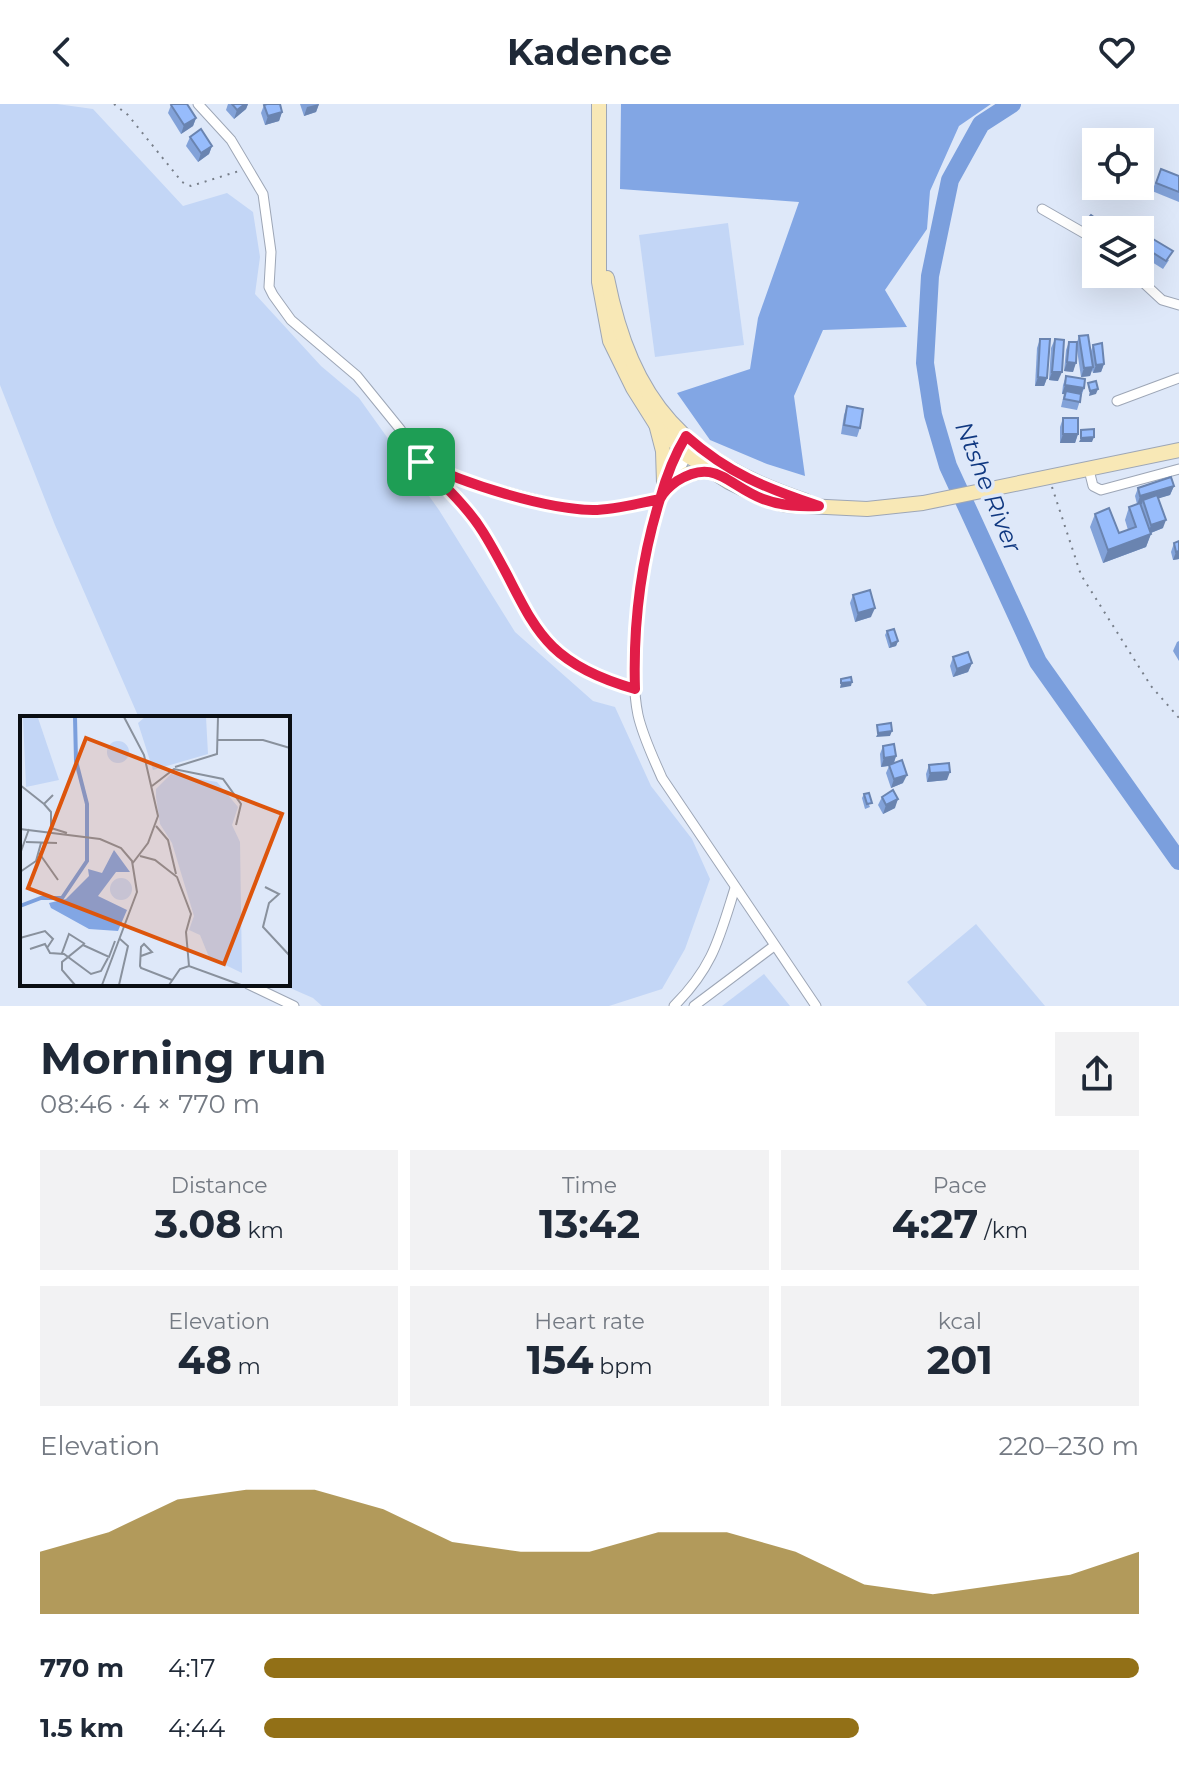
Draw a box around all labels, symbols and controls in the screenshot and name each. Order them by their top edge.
icon: back [40,30,84,74]
text: Kadence [507,30,672,74]
icon: heart [1095,30,1139,74]
map controls [1082,128,1154,288]
button: locate [1082,128,1154,200]
button: layers [1082,216,1154,288]
water label: Ntshe River [949,417,1028,558]
pin [387,428,455,496]
icon: arrive [399,440,443,484]
inset map [20,716,290,986]
text: Morning run [40,1031,327,1085]
button: share [1055,1032,1139,1116]
text: 08:46 · 4 × 770 m [40,1088,260,1120]
text: Distance [171,1172,267,1199]
text: Time [562,1172,617,1199]
text: Pace [933,1172,987,1199]
text: 3.08 [155,1199,242,1248]
text: 13:42 [539,1199,640,1248]
text: 4:27 [892,1199,978,1248]
text: km [242,1217,284,1244]
text: /km [978,1217,1028,1244]
text: Elevation [168,1308,270,1335]
text: Heart rate [534,1308,645,1335]
text: kcal [938,1308,982,1335]
text: 48 [177,1335,232,1384]
text: 154 [526,1335,594,1384]
text: 201 [927,1335,993,1384]
text: m [232,1353,261,1380]
text: bpm [594,1353,652,1380]
text: Elevation [40,1430,160,1462]
text: 220–230 m [998,1430,1139,1462]
text: 770 m [40,1652,124,1684]
text: 4:17 [168,1652,216,1684]
text: 1.5 km [40,1712,124,1744]
text: 4:44 [168,1712,225,1744]

